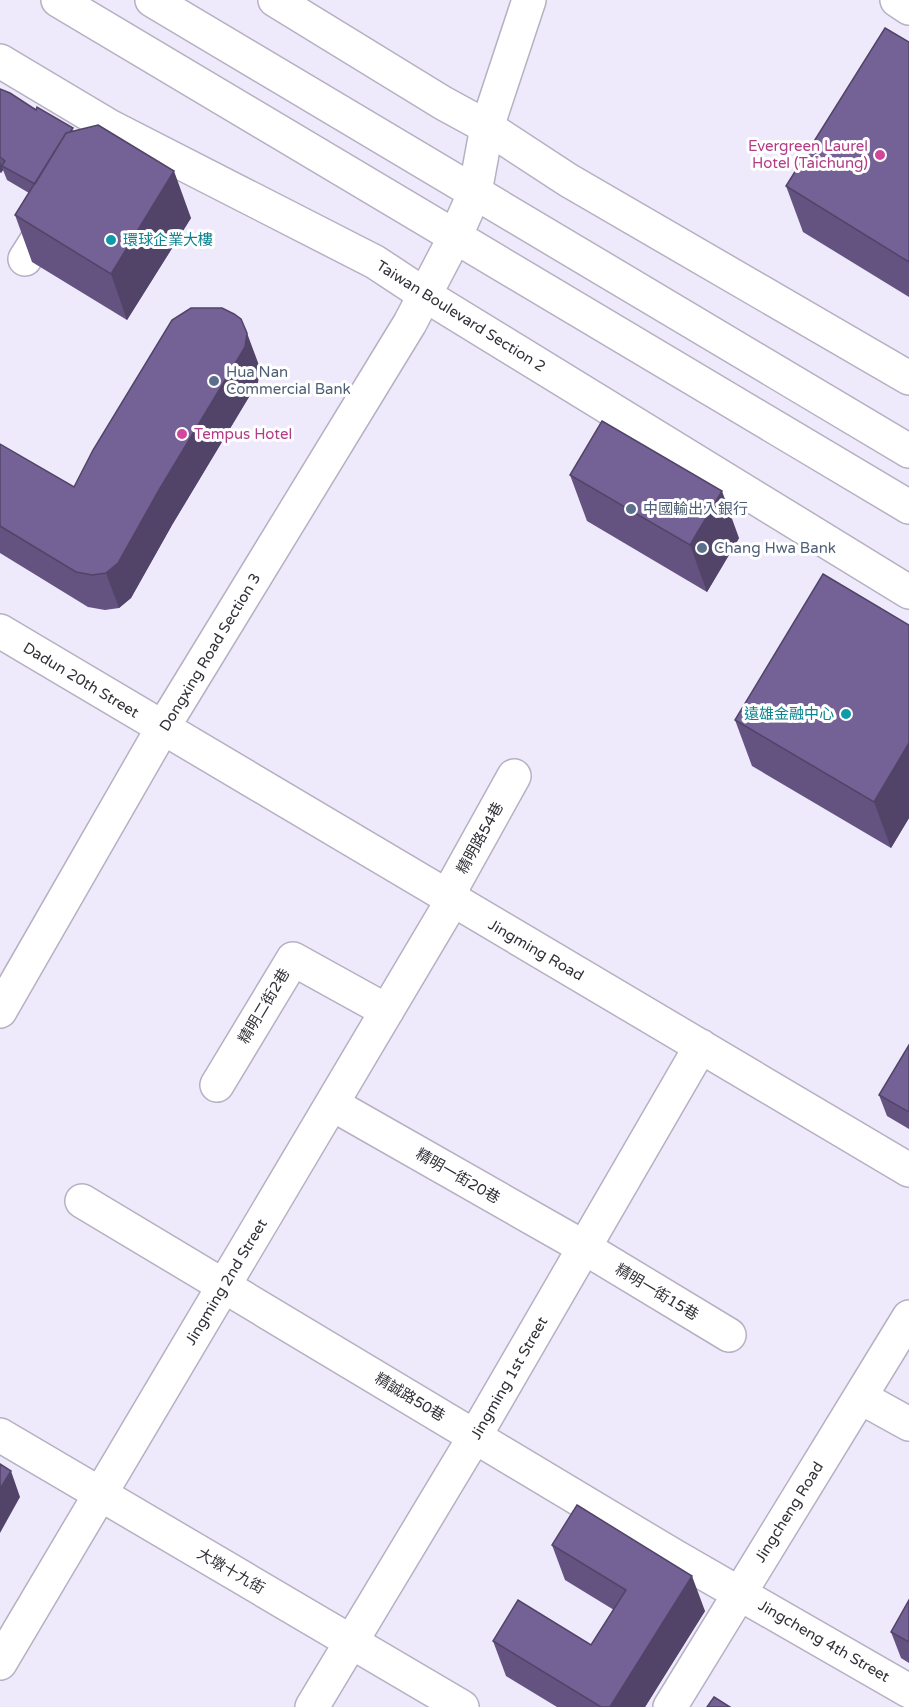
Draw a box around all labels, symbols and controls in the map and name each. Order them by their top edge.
place label: Evergreen Laurel Hotel (Taichung) [748,137,868,172]
marker: Evergreen Laurel Hotel (Taichung) [873,148,887,162]
place label: 環球企業大樓 [123,231,213,249]
marker: 環球企業大樓 [104,233,118,247]
street label: Taiwan Boulevard Section 2 [373,256,549,376]
place label: Hua Nan Commercial Bank [226,363,351,398]
marker: Hua Nan Commercial Bank [207,374,221,388]
place label: Tempus Hotel [194,425,292,443]
marker: Tempus Hotel [175,427,189,441]
place label: 中國輸出入銀行 [643,500,748,518]
marker: 中國輸出入銀行 [624,502,638,516]
place label: Chang Hwa Bank [714,539,836,557]
marker: Chang Hwa Bank [695,541,709,555]
street label: Dongxing Road Section 3 [156,570,264,734]
street label: Dadun 20th Street [20,638,142,722]
place label: 遠雄金融中心 [744,705,834,723]
marker: 遠雄金融中心 [839,707,853,721]
street label: 精明路54巷 [453,799,507,877]
street label: Jingming Road [485,915,587,985]
street label: 精明二街2巷 [235,965,293,1047]
street label: 精明一街20巷 [413,1145,503,1207]
street label: Jingming 2nd Street [181,1215,271,1348]
street label: 精明一街15巷 [612,1260,702,1324]
street label: Jingming 1st Street [467,1313,552,1442]
street label: 精誠路50巷 [372,1369,448,1425]
street label: Jingcheng Road [751,1458,827,1566]
street label: 大墩十九街 [194,1544,268,1598]
street label: Jingcheng 4th Street [755,1596,893,1686]

